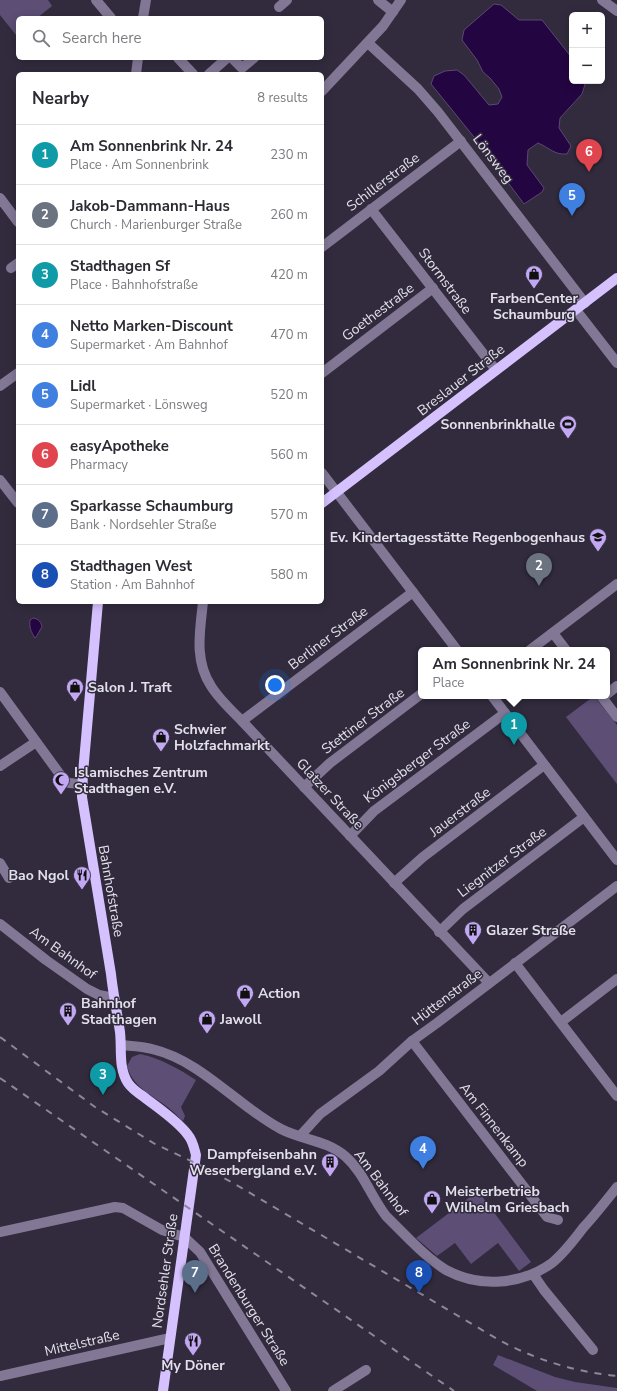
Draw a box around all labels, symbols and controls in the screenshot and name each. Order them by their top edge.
map controls [569,12,605,84]
button: + [569,12,605,48]
search box [16,16,324,60]
icon: search [30,27,52,49]
text: Search here [62,28,142,48]
button: − [569,48,605,84]
text: Nearby [32,87,89,110]
text: 8 results [257,89,308,107]
street label: Lönsweg [468,130,518,188]
text: Am Sonnenbrink Nr. 24 [70,136,233,156]
pin: 6 [576,139,602,172]
text: 1 [41,146,49,164]
text: 230 m [270,146,308,164]
street label: Schillerstraße [343,148,423,216]
text: Place · Am Sonnenbrink [70,156,209,174]
pin: 5 [559,183,585,216]
text: Jakob-Dammann-Haus [70,196,230,216]
text: 2 [41,206,49,224]
text: 260 m [270,206,308,224]
text: Church · Marienburger Straße [70,216,242,234]
street label: Stormstraße [414,244,476,318]
text: Stadthagen Sf [70,256,170,276]
shop icon: FarbenCenter Schaumburg [524,264,544,289]
text: 3 [41,266,49,284]
text: 420 m [270,266,308,284]
text: Place · Bahnhofstraße [70,276,198,294]
street label: Goethestraße [338,279,418,345]
place label: FarbenCenter Schaumburg [490,289,579,324]
text: Netto Marken-Discount [70,316,233,336]
text: 4 [41,326,49,344]
text: 470 m [270,326,308,344]
text: Supermarket · Am Bahnhof [70,336,228,354]
street label: Breslauer Straße [413,340,509,420]
text: Lidl [70,376,96,396]
text: 5 [41,386,49,404]
text: 520 m [270,386,308,404]
text: Supermarket · Lönsweg [70,396,208,414]
sports icon: Sonnenbrinkhalle [558,414,578,439]
place label: Sonnenbrinkhalle [440,415,555,434]
text: easyApotheke [70,436,169,456]
text: 6 [41,446,49,464]
text: 560 m [270,446,308,464]
text: Pharmacy [70,456,128,474]
text: Sparkasse Schaumburg [70,496,233,516]
text: 7 [41,506,49,524]
text: 570 m [270,506,308,524]
text: Bank · Nordsehler Straße [70,516,216,534]
school or university icon: Ev. Kindertagesstätte Regenbogenhaus [588,527,608,552]
place label: Ev. Kindertagesstätte Regenbogenhaus [330,528,585,547]
pin: 2 [526,553,552,586]
text: Stadthagen West [70,556,192,576]
text: 8 [41,566,49,584]
text: 580 m [270,566,308,584]
text: Station · Am Bahnhof [70,576,195,594]
street label: Berliner Straße [284,602,372,674]
popup [418,647,610,699]
text: Am Sonnenbrink Nr. 24 [432,654,596,674]
text: Place [432,674,464,692]
your location [265,675,285,695]
shop icon: Salon J. Traft [65,677,85,702]
place label: Salon J. Traft [88,678,172,697]
street label: Stettiner Straße [317,683,409,759]
pin: 1 [501,712,527,745]
street label: Königsberger Straße [360,715,474,807]
place label: Schwier Holzfachmarkt [174,720,270,755]
shop icon: Schwier Holzfachmarkt [151,727,171,752]
street label: Glatzer Straße [292,754,368,834]
place label: Islamisches Zentrum Stadthagen e.V. [74,763,208,798]
mosque icon: Islamisches Zentrum Stadthagen e.V. [51,770,71,795]
street label: Jauerstraße [425,783,495,842]
street label: Liegnitzer Straße [454,822,550,902]
street label: Bahnhofstraße [94,844,128,938]
restaurant icon: Bao Ngol [72,865,92,890]
place label: Bao Ngol [8,866,70,885]
building icon: Glazer Straße [463,920,483,945]
place label: Glazer Straße [486,921,576,940]
street label: Am Bahnhof [25,922,101,984]
street label: Hüttenstraße [408,964,486,1030]
shop icon: Action [235,983,255,1008]
place label: Action [258,984,300,1003]
place label: Bahnhof Stadthagen [81,994,157,1029]
building icon: Bahnhof Stadthagen [58,1001,78,1026]
shop icon: Jawoll [197,1009,217,1034]
place label: Jawoll [219,1010,262,1029]
pin: 3 [90,1062,116,1095]
street label: Am Finnenkamp [455,1079,533,1171]
pin: 4 [410,1136,436,1169]
place label: Dampfeisenbahn Weserbergland e.V. [190,1145,317,1180]
street label: Am Bahnhof [350,1146,413,1220]
building icon: Dampfeisenbahn Weserbergland e.V. [320,1152,340,1177]
place label: Meisterbetrieb Wilhelm Griesbach [445,1182,570,1217]
shop icon: Meisterbetrieb Wilhelm Griesbach [422,1189,442,1214]
street label: Nordsehler Straße [148,1213,182,1329]
street label: Brandenburger Straße [204,1240,294,1370]
pin: 7 [182,1260,208,1293]
pin: 8 [406,1260,432,1293]
street label: Mittelstraße [43,1325,121,1361]
restaurant icon: My Döner [183,1331,203,1356]
place label: My Döner [161,1356,225,1375]

